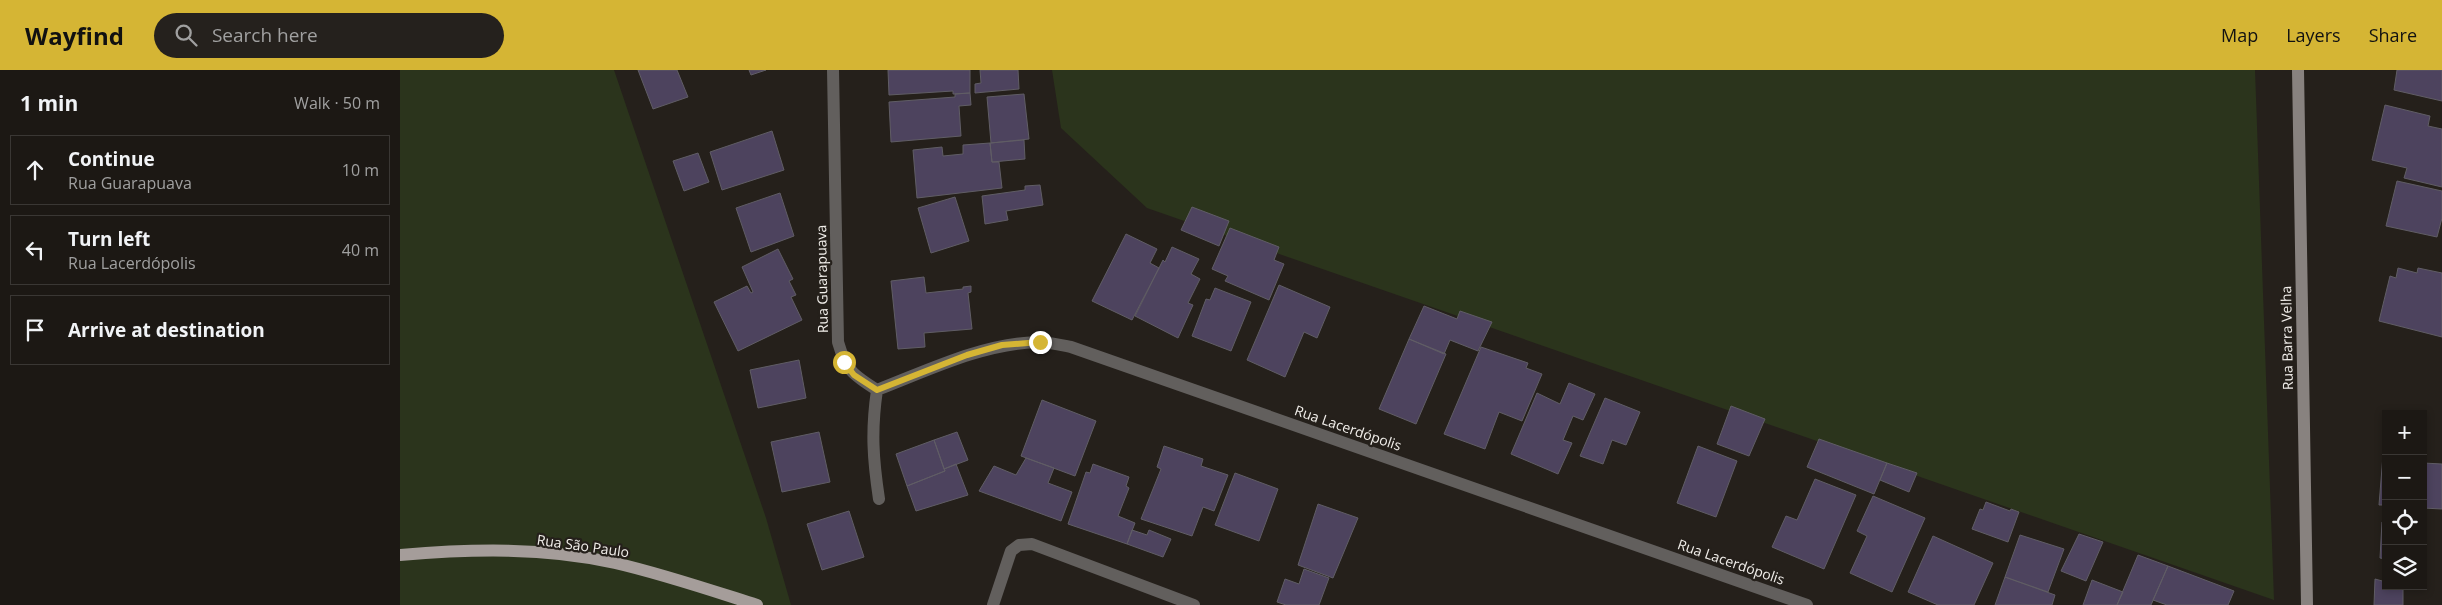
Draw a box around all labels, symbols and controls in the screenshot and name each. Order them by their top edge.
search box [154,13,504,58]
text: Wayfind [25,19,124,52]
icon: search [172,21,200,49]
text: Search here [212,22,318,48]
text: Map [2221,23,2258,47]
text: Layers [2286,23,2341,47]
text: Share [2369,23,2417,47]
text: 1 min [20,89,78,117]
text: Walk · 50 m [294,92,380,114]
text: Continue [68,146,155,172]
icon: ahead [21,156,49,184]
text: 10 m [342,159,379,181]
text: Rua Guarapuava [68,172,192,194]
street label: Rua Guarapuava [811,225,832,333]
text: Turn left [68,226,150,252]
icon: left [21,236,49,264]
text: 40 m [342,239,379,261]
text: Rua Lacerdópolis [68,252,196,274]
street label: Rua Barra Velha [2276,286,2297,390]
icon: arrive [21,316,49,344]
text: Arrive at destination [68,317,265,343]
route end [1029,331,1052,354]
route start [833,351,856,374]
street label: Rua Lacerdópolis [1292,400,1404,455]
map controls [2382,410,2427,590]
button: + [2382,410,2427,455]
button: − [2382,455,2427,500]
button: locate [2382,500,2427,545]
street label: Rua São Paulo [536,530,630,561]
street label: Rua Lacerdópolis [1675,534,1787,589]
button: layers [2382,545,2427,590]

